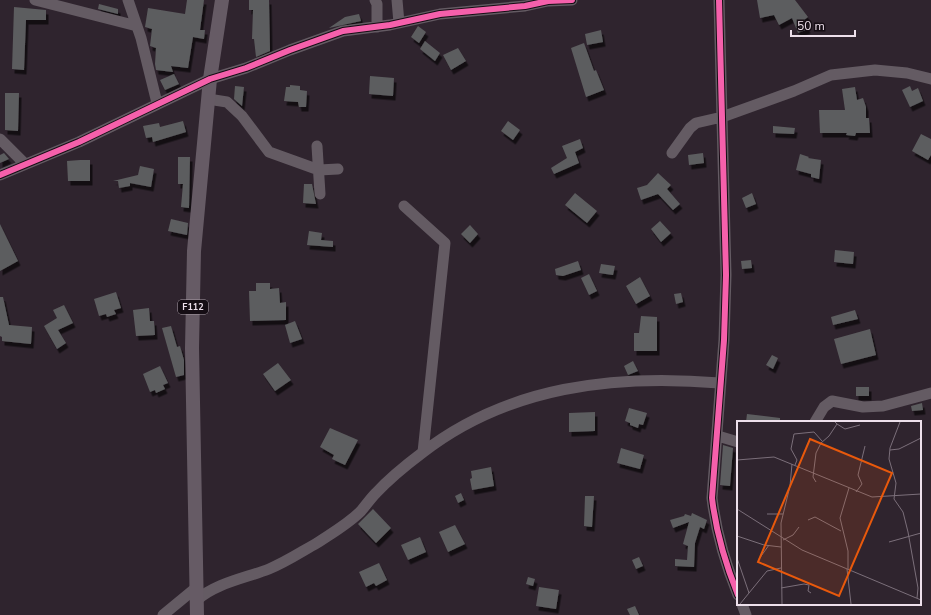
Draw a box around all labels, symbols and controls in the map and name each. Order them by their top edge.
scale bar [791,12,855,38]
text: 50 m [797,18,825,34]
road number: F112 [178,300,208,314]
inset map [737,421,921,605]

